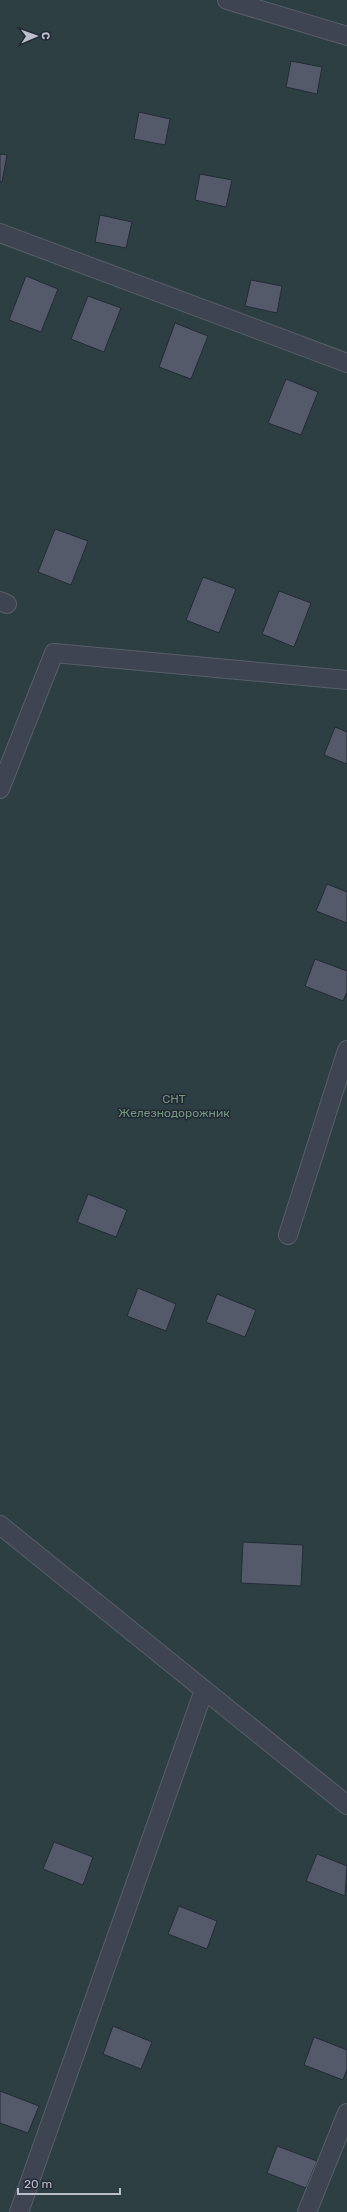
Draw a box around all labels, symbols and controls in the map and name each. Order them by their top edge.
north arrow [16,16,56,56]
text: С [39,32,52,40]
park label: СНТ Железнодорожник [118,1092,230,1120]
scale bar [18,2170,120,2196]
text: 20 m [24,2177,52,2191]

